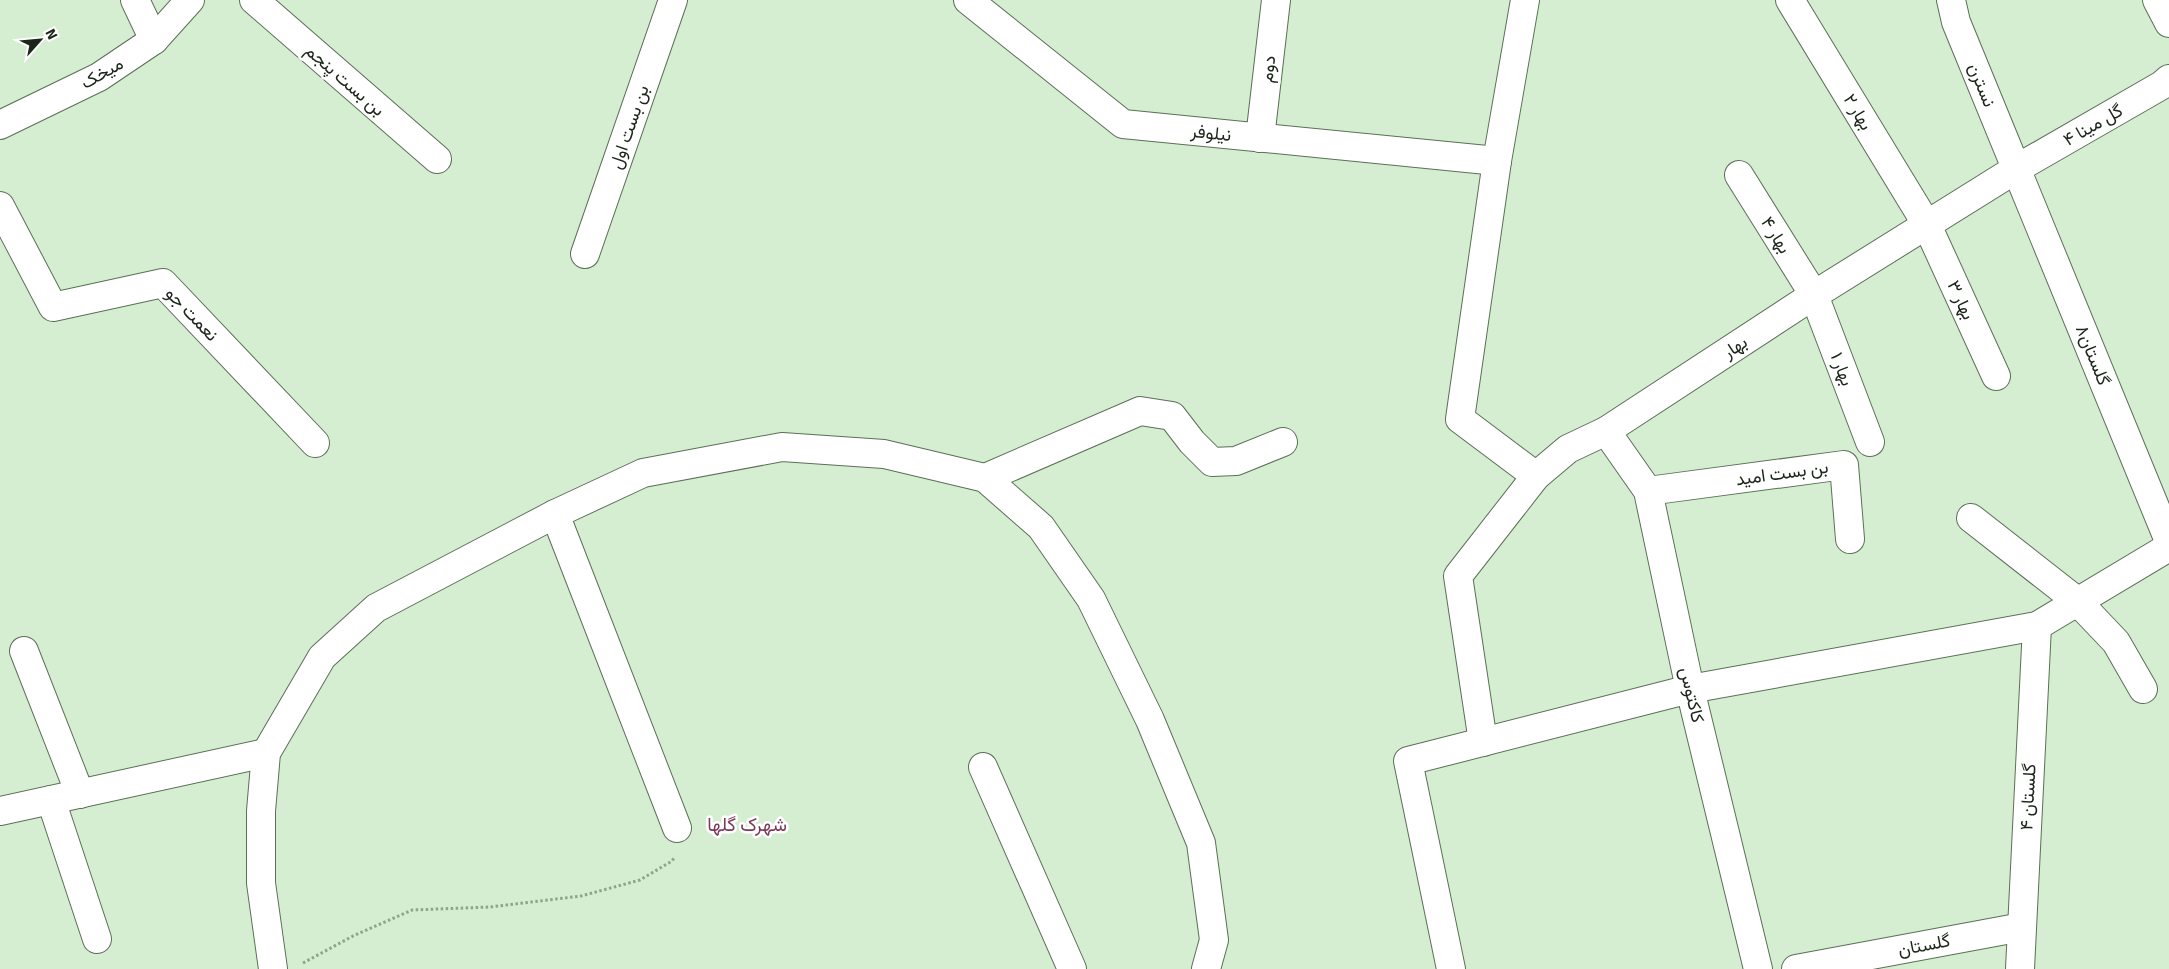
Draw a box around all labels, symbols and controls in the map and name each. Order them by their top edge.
north arrow [15,15,65,65]
text: N [41,26,61,43]
street label: بن بست پنجم [300,39,389,121]
street label: میخک [77,52,127,94]
street label: دوم [1255,54,1282,84]
street label: نسترن [1963,60,2001,110]
street label: بن بست اول [604,82,654,172]
street label: بهار ۲ [1839,90,1877,134]
street label: گل مینا ۴ [2059,99,2127,151]
street label: نیلوفر [1189,120,1232,146]
street label: بهار ۴ [1756,212,1796,258]
street label: بهار ۳ [1942,277,1980,323]
street label: نعمت جو [161,282,223,346]
street label: گلستان۸ [2071,322,2115,388]
street label: بهار [1718,331,1752,364]
street label: بهار ۱ [1826,349,1858,389]
street label: بن بست امید [1734,456,1830,490]
street label: کاکتوس [1675,665,1709,725]
street label: گلستان ۴ [2015,763,2041,831]
district label: شهرک گلها [707,813,787,837]
street label: گلستان [1896,929,1952,961]

